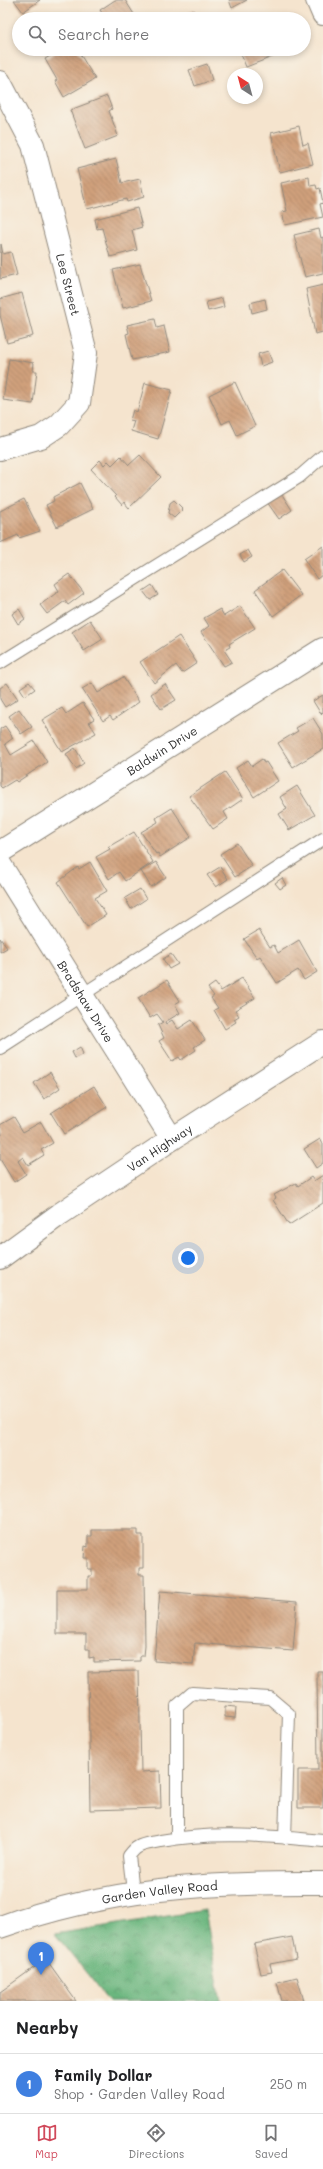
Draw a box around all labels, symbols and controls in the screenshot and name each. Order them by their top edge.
search box [12,12,311,56]
icon: search [26,23,48,45]
text: Search here [58,24,149,44]
north arrow [227,68,263,104]
street label: Lee Street [53,252,84,317]
street label: Baldwin Drive [123,722,200,779]
street label: Bradshaw Drive [54,957,118,1045]
street label: Van Highway [124,1120,195,1175]
your location [178,1248,198,1268]
street label: Garden Valley Road [100,1877,218,1907]
pin: 1 [28,1942,54,1975]
text: Nearby [16,2016,78,2038]
text: Family Dollar [54,2065,152,2085]
text: 1 [26,2075,32,2092]
text: 250 m [270,2075,307,2092]
text: Shop · Garden Valley Road [54,2085,225,2102]
tab: Map [35,2122,58,2161]
tab: Directions [128,2122,184,2161]
tab: Saved [255,2122,288,2161]

